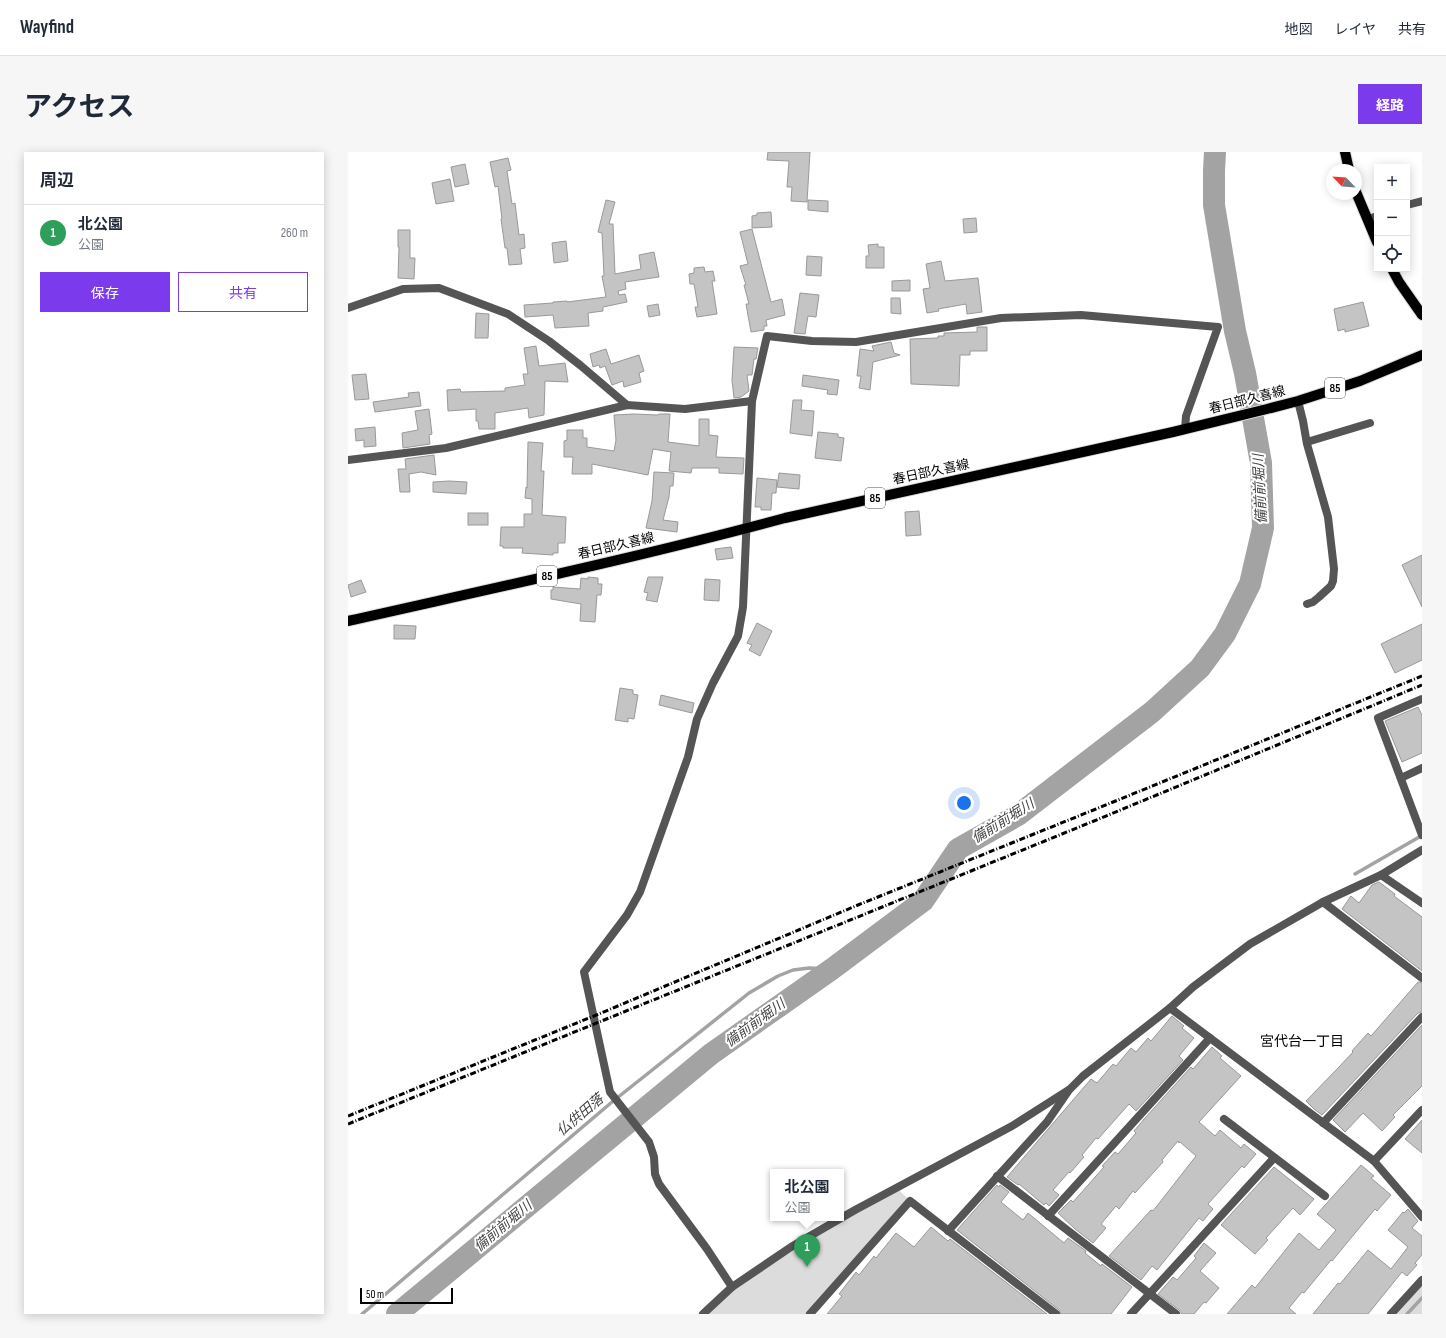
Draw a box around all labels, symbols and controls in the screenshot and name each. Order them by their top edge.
text: Wayfind [20,16,74,39]
text: 地図 [1284,21,1312,38]
text: レイヤ [1334,21,1376,38]
text: 共有 [1398,21,1426,38]
button: 経路 [1358,84,1422,124]
text: アクセス [24,91,135,124]
north arrow [1326,164,1362,200]
map controls [1374,164,1410,272]
button: + [1374,164,1410,200]
text: 周辺 [40,171,74,191]
button: − [1374,200,1410,236]
text: 北公園 [78,215,123,234]
text: 1 [50,225,56,241]
text: 260 m [281,225,308,241]
button: locate [1374,236,1410,272]
text: 公園 [78,237,104,253]
button: 保存 [40,272,170,312]
button: 共有 [178,272,308,312]
road number: 85 [1325,378,1345,398]
street label: 春日部久喜線 [1207,383,1287,417]
water label: 備前前堀川 [1250,452,1270,524]
street label: 春日部久喜線 [891,456,971,488]
road number: 85 [865,488,885,508]
street label: 春日部久喜線 [576,529,656,563]
road number: 85 [537,566,557,586]
your location [954,793,974,813]
water label: 備前前堀川 [969,794,1039,847]
water label: 備前前堀川 [722,994,790,1050]
district label: 宮代台一丁目 [1260,1033,1344,1050]
water label: 仏供田落 [553,1089,608,1140]
popup [770,1169,844,1221]
text: 北公園 [784,1178,830,1197]
water label: 備前前堀川 [471,1196,537,1255]
text: 公園 [784,1200,811,1216]
pin: 1 [794,1234,820,1267]
scale bar [360,1286,453,1305]
text: 50 m [366,1288,384,1301]

